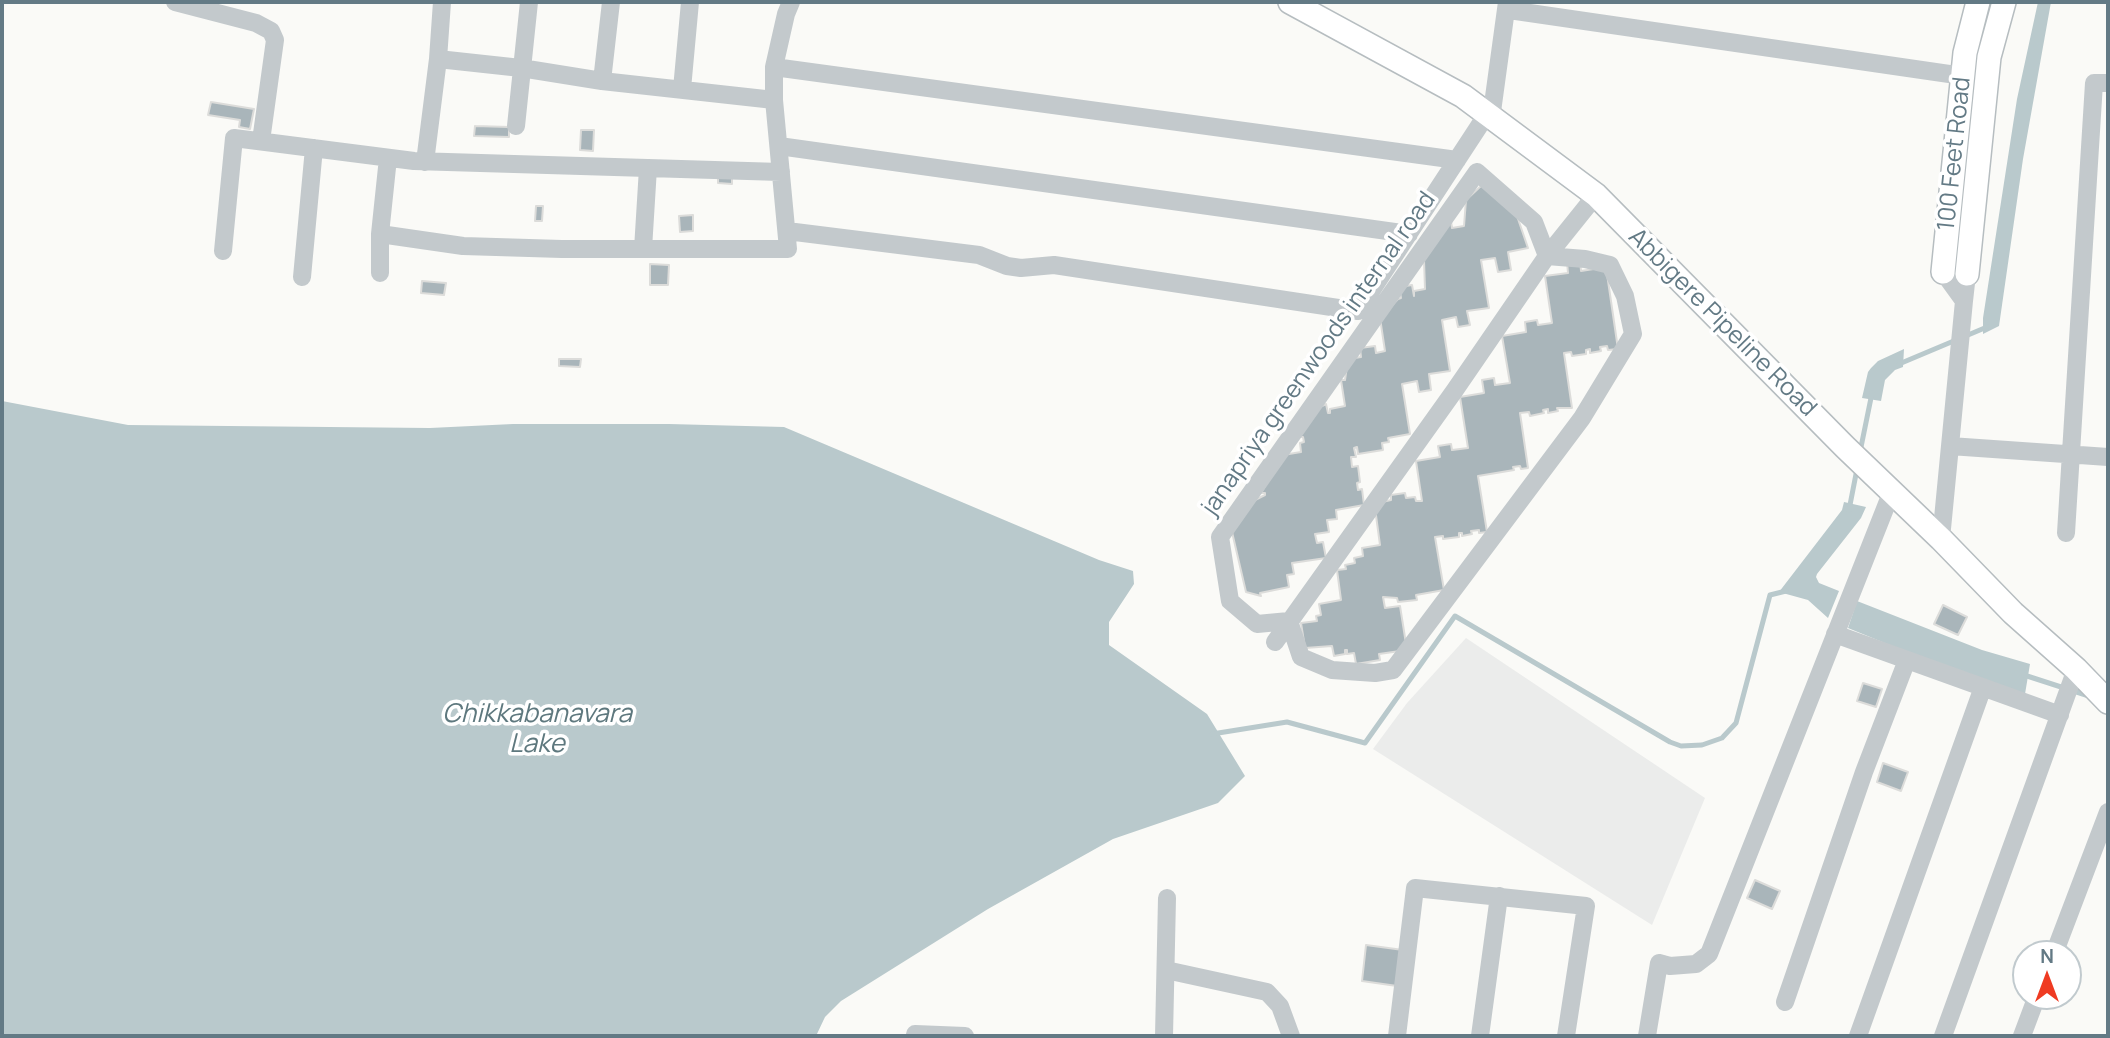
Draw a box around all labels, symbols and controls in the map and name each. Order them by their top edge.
street label: 100 Feet Road [1933,76,1977,232]
street label: janapriya greenwoods internal road [1196,187,1442,521]
street label: Abbigere Pipeline Road [1622,223,1822,423]
water label: Chikkabanavara Lake [442,699,632,760]
north arrow [2012,940,2082,1010]
text: N [2040,943,2054,969]

